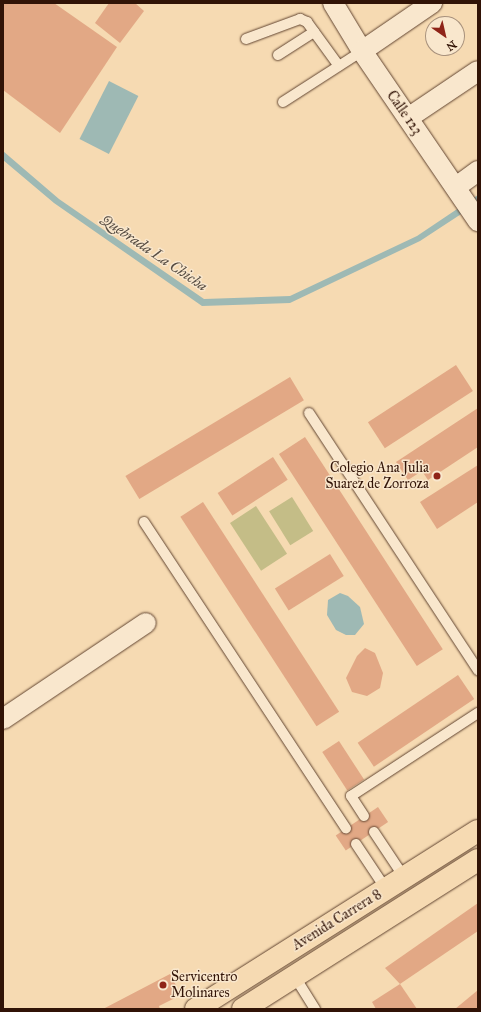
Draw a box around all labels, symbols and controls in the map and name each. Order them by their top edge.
north arrow [425,16,465,56]
text: N [444,38,459,54]
street label: Calle 123 [383,88,425,138]
water label: Quebrada La Chicha [97,211,211,295]
place label: Colegio Ana Julia Suarez de Zorroza [325,460,429,492]
marker: Colegio Ana Julia Suarez de Zorroza [432,471,442,481]
street label: Avenida Carrera 8 [289,886,385,954]
place label: Servicentro Molinares [171,969,237,1002]
marker: Servicentro Molinares [158,980,168,990]

